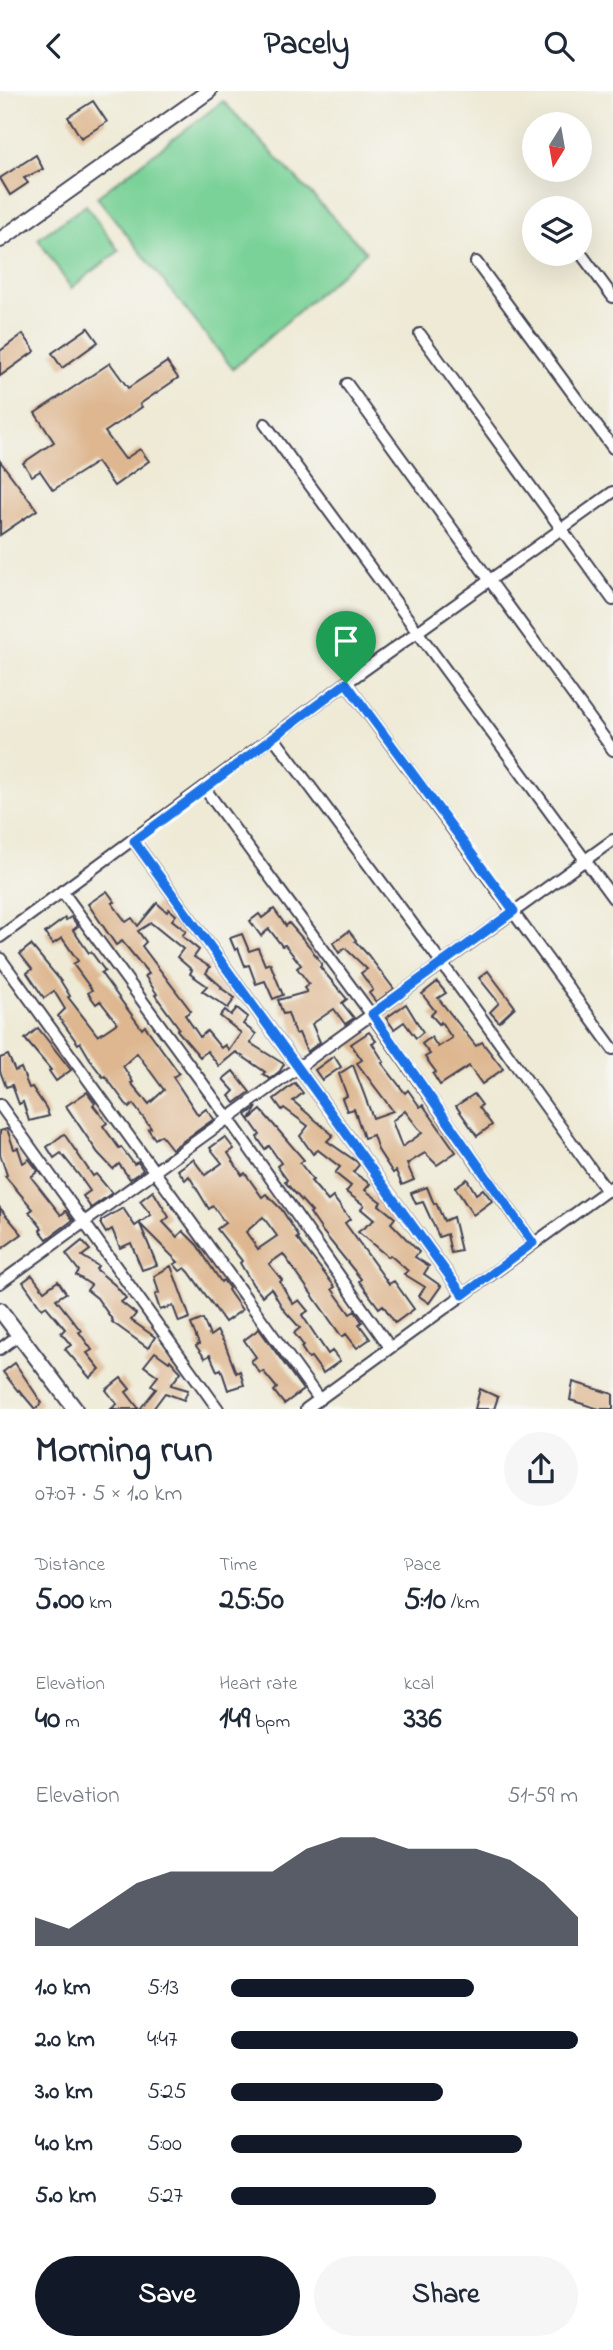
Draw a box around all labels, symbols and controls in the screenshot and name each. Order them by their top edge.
text: Pacely [264,22,349,69]
icon: back [35,27,73,65]
icon: search [540,27,578,65]
north arrow [522,112,592,182]
map controls [522,112,592,266]
button: layers [522,196,592,266]
pin [316,611,376,683]
icon: arrive [327,622,365,660]
text: Morning run [35,1424,213,1480]
button: share [504,1432,578,1506]
text: 07:07 · 5 × 1.0 km [35,1478,182,1511]
text: Distance [35,1552,105,1579]
text: Time [219,1552,257,1579]
text: Pace [404,1552,441,1579]
text: 5.00 [35,1579,84,1623]
text: 25:50 [219,1579,284,1623]
text: 5:10 [404,1579,446,1623]
text: km [84,1590,112,1617]
text: /km [446,1590,480,1617]
text: Elevation [35,1671,105,1698]
text: Heart rate [219,1671,297,1698]
text: kcal [404,1671,434,1698]
text: 40 [35,1698,60,1742]
text: 149 [219,1698,250,1742]
text: 336 [404,1698,442,1742]
text: m [60,1709,80,1736]
text: bpm [250,1709,290,1736]
text: Elevation [35,1780,120,1813]
text: 51–59 m [507,1780,578,1813]
text: 1.0 km [35,1972,91,2005]
text: 5:13 [147,1972,179,2005]
text: 2.0 km [35,2024,95,2057]
text: 4:47 [147,2024,177,2057]
text: 3.0 km [35,2076,93,2109]
text: 5:25 [147,2076,187,2109]
text: 4.0 km [35,2128,93,2161]
text: 5:00 [147,2128,182,2161]
text: 5.0 km [35,2180,96,2213]
text: 5:27 [147,2180,183,2213]
button: Save [35,2256,300,2336]
button: Share [314,2256,578,2336]

